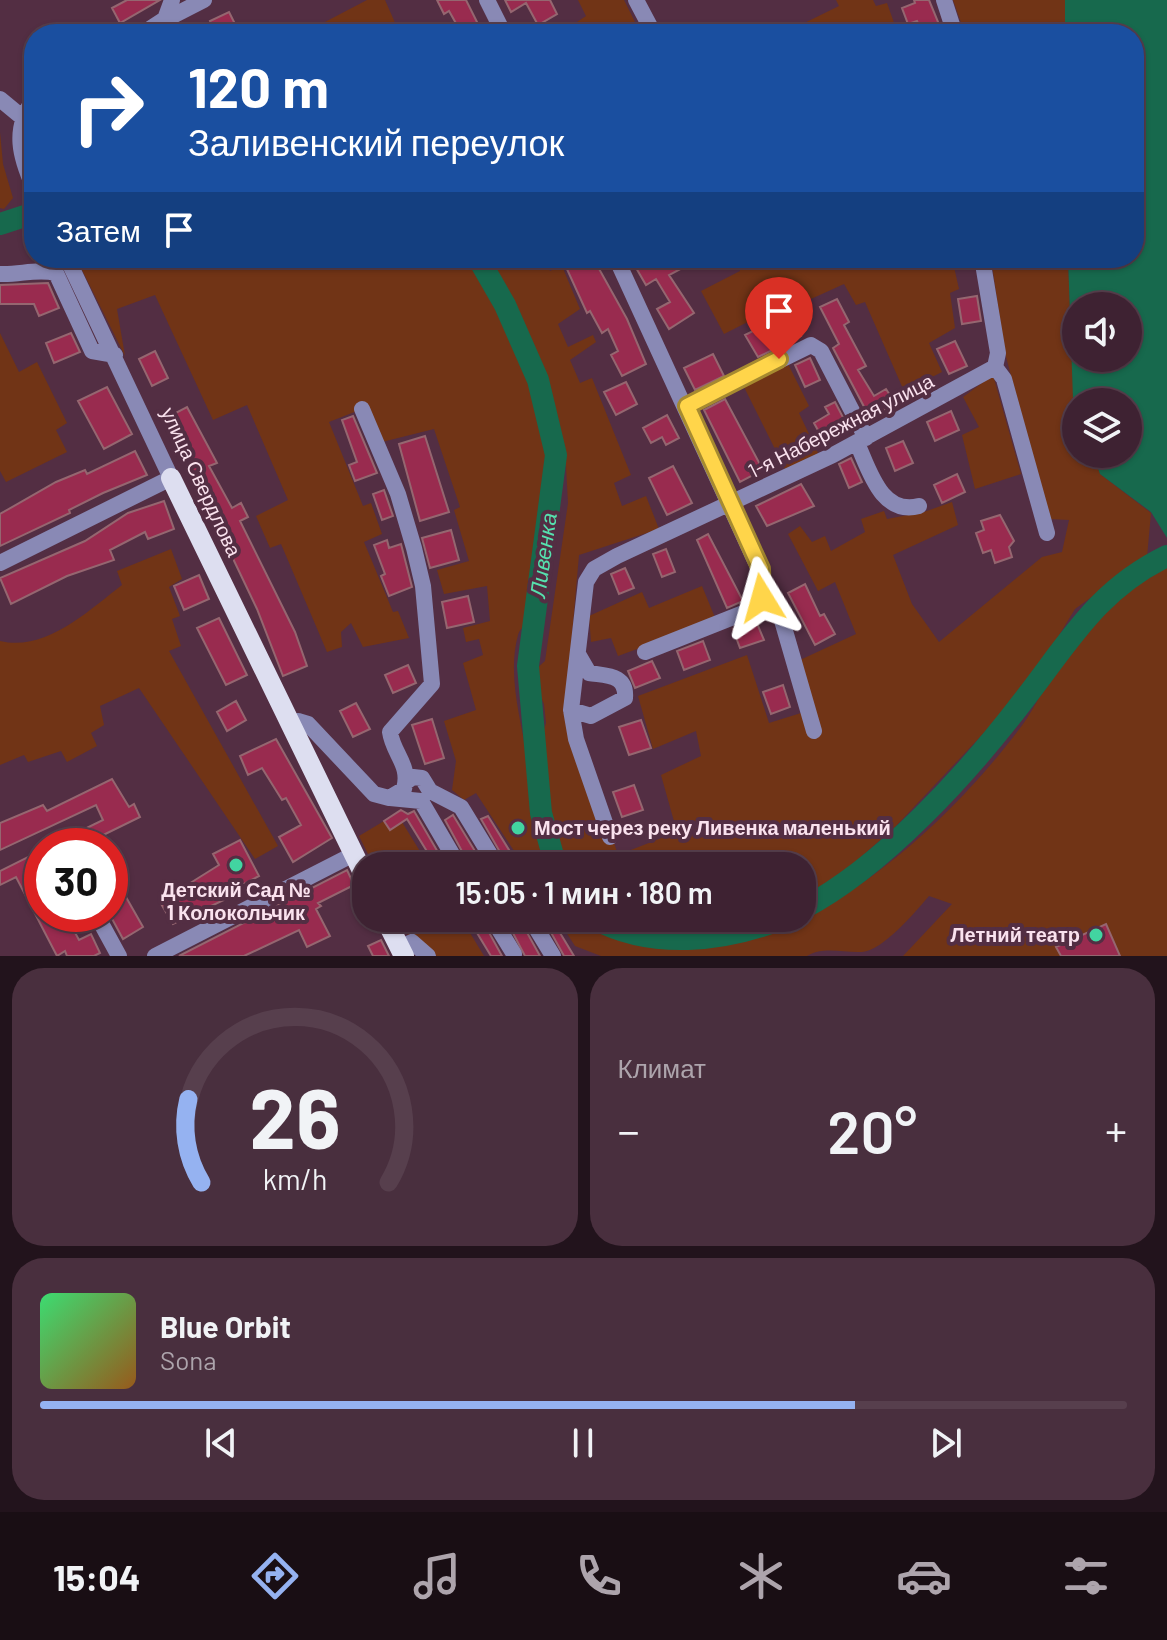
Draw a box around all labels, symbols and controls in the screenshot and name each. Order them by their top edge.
text: 120 m [188,52,329,119]
icon: right [56,56,160,160]
text: Заливенский переулок [188,120,564,163]
icon: arrive [157,208,201,252]
text: Затем [56,212,141,248]
pin [745,277,813,359]
icon: arrive [757,289,801,333]
map controls [1062,292,1142,468]
button: sound [1062,292,1142,372]
street label: 1-я Набережная улица [744,367,938,482]
button: layers [1062,388,1142,468]
street label: улица Свердлова [157,403,247,561]
water label: Ливенка [523,511,561,601]
position arrow [720,556,804,640]
place label: Мост через реку Ливенка маленький [534,815,891,839]
marker: Мост через реку Ливенка маленький [509,819,527,837]
speed limit sign: 30 [24,828,128,932]
marker: Детский Сад № 1 Колокольчик [227,856,245,874]
text: 15:05 · 1 мин · 180 m [455,874,713,910]
place label: Детский Сад № 1 Колокольчик [161,877,311,924]
place label: Летний театр [951,922,1080,946]
marker: Летний театр [1087,926,1105,944]
text: Климат [618,1052,706,1083]
text: 26 [249,1066,340,1166]
text: 20° [827,1094,917,1166]
text: − [618,1103,640,1156]
text: + [1105,1103,1127,1156]
text: km/h [262,1161,327,1196]
text: Blue Orbit [160,1308,291,1344]
text: Sona [160,1344,217,1375]
icon: previous [199,1421,243,1465]
icon: pause [561,1421,605,1465]
icon: next [924,1421,968,1465]
icon: directions [247,1548,303,1604]
icon: music [409,1548,465,1604]
icon: phone [571,1548,627,1604]
icon: climate [733,1548,789,1604]
icon: car [896,1548,952,1604]
icon: filters [1058,1548,1114,1604]
text: 15:04 [53,1555,141,1598]

